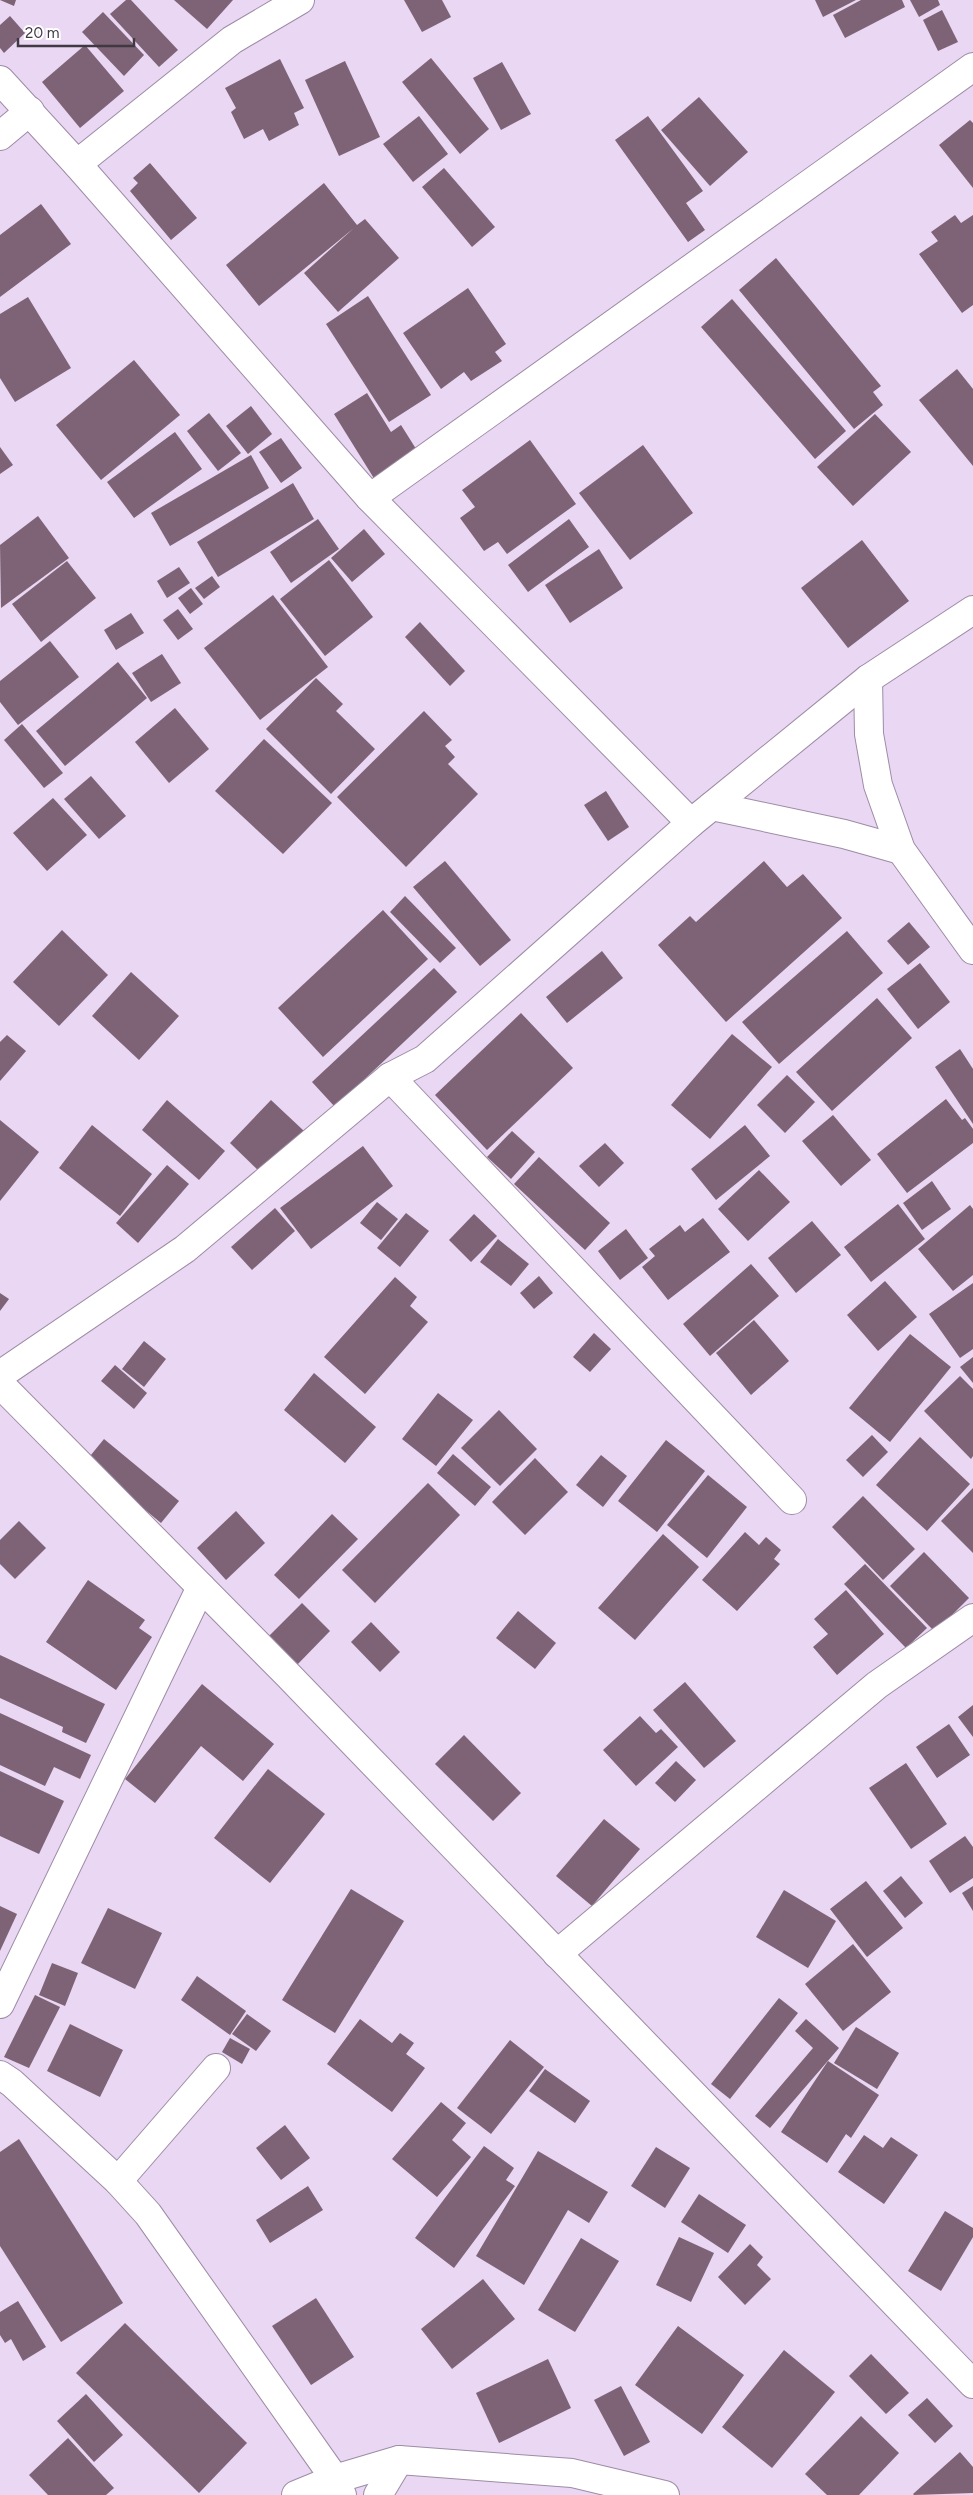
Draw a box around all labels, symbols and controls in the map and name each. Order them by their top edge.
scale bar [18,15,134,47]
text: 20 m [25,24,59,42]

